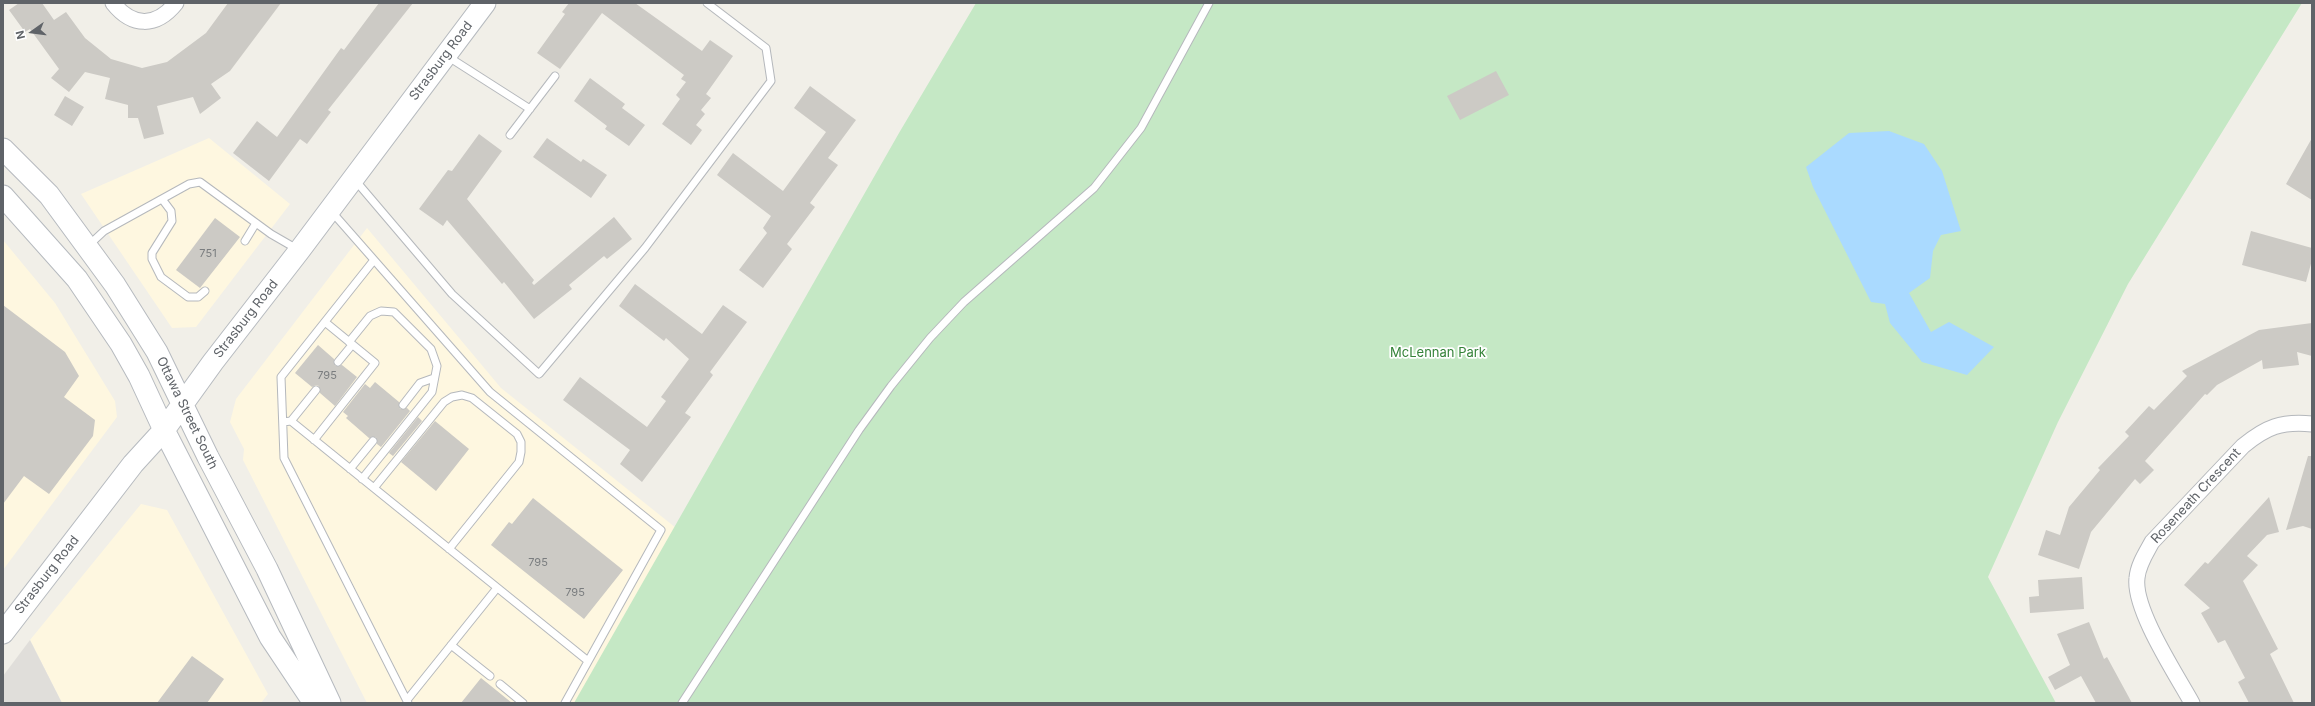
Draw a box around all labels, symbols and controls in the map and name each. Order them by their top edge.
north arrow [12,12,52,52]
street label: Strasburg Road [406,18,476,104]
text: N [13,29,28,41]
house number: 751 [199,247,217,261]
street label: Strasburg Road [211,277,281,361]
park label: McLennan Park [1390,345,1486,361]
street label: Ottawa Street South [153,354,221,472]
house number: 795 [317,369,337,383]
street label: Roseneath Crescent [2148,445,2244,547]
street label: Strasburg Road [12,533,82,617]
house number: 795 [528,556,548,570]
house number: 795 [565,586,585,600]

